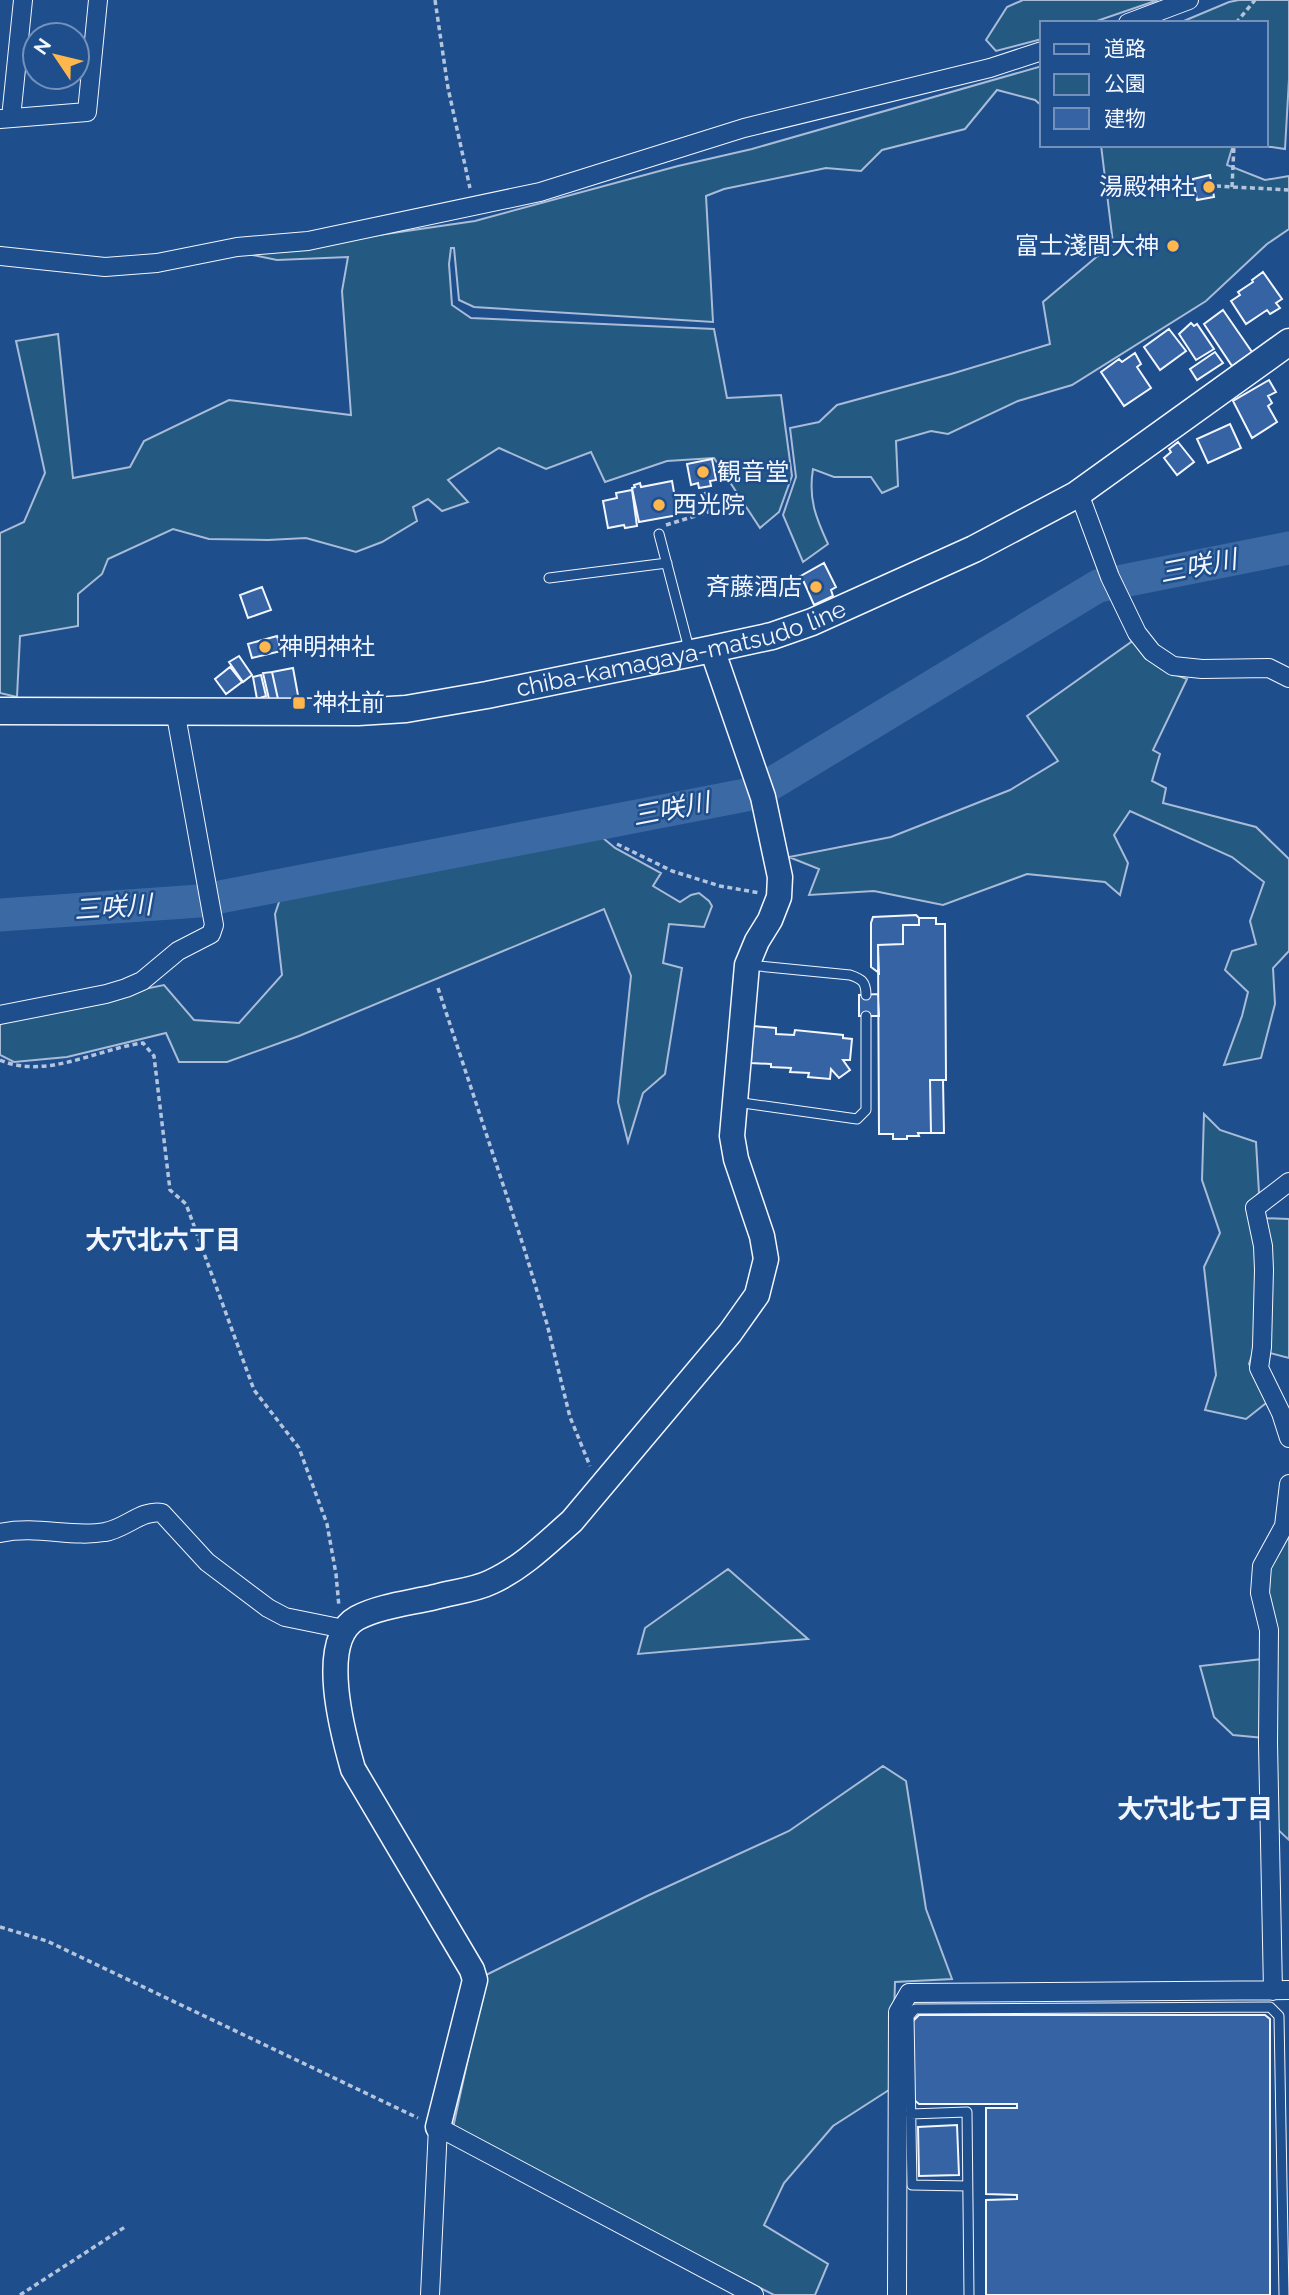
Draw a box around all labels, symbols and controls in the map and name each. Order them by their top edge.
north arrow [21,21,91,91]
legend [1040,21,1268,147]
text: N [29,34,55,58]
text: 道路 [1104,36,1146,61]
text: 公園 [1104,71,1146,96]
text: 建物 [1104,106,1146,131]
place label: 湯殿神社 [1099,172,1195,201]
marker: 湯殿神社 [1201,179,1217,195]
place label: 富士淺間大神 [1015,231,1159,260]
marker: 富士淺間大神 [1165,238,1181,254]
place label: 観音堂 [717,457,789,486]
marker: 観音堂 [695,464,711,480]
place label: 西光院 [673,490,745,519]
marker: 西光院 [651,497,667,513]
water label: 三咲川 [1157,543,1242,588]
place label: 斉藤酒店 [706,572,802,601]
marker: 斉藤酒店 [808,579,824,595]
street label: chiba-kamagaya-matsudo line [514,594,850,703]
place label: 神明神社 [279,632,375,661]
marker: 神明神社 [257,639,273,655]
place label: 神社前 [313,688,385,717]
marker: 神社前 [291,695,307,711]
water label: 三咲川 [630,786,715,831]
water label: 三咲川 [73,889,156,925]
district label: 大穴北六丁目 [85,1225,241,1255]
district label: 大穴北七丁目 [1117,1794,1273,1824]

